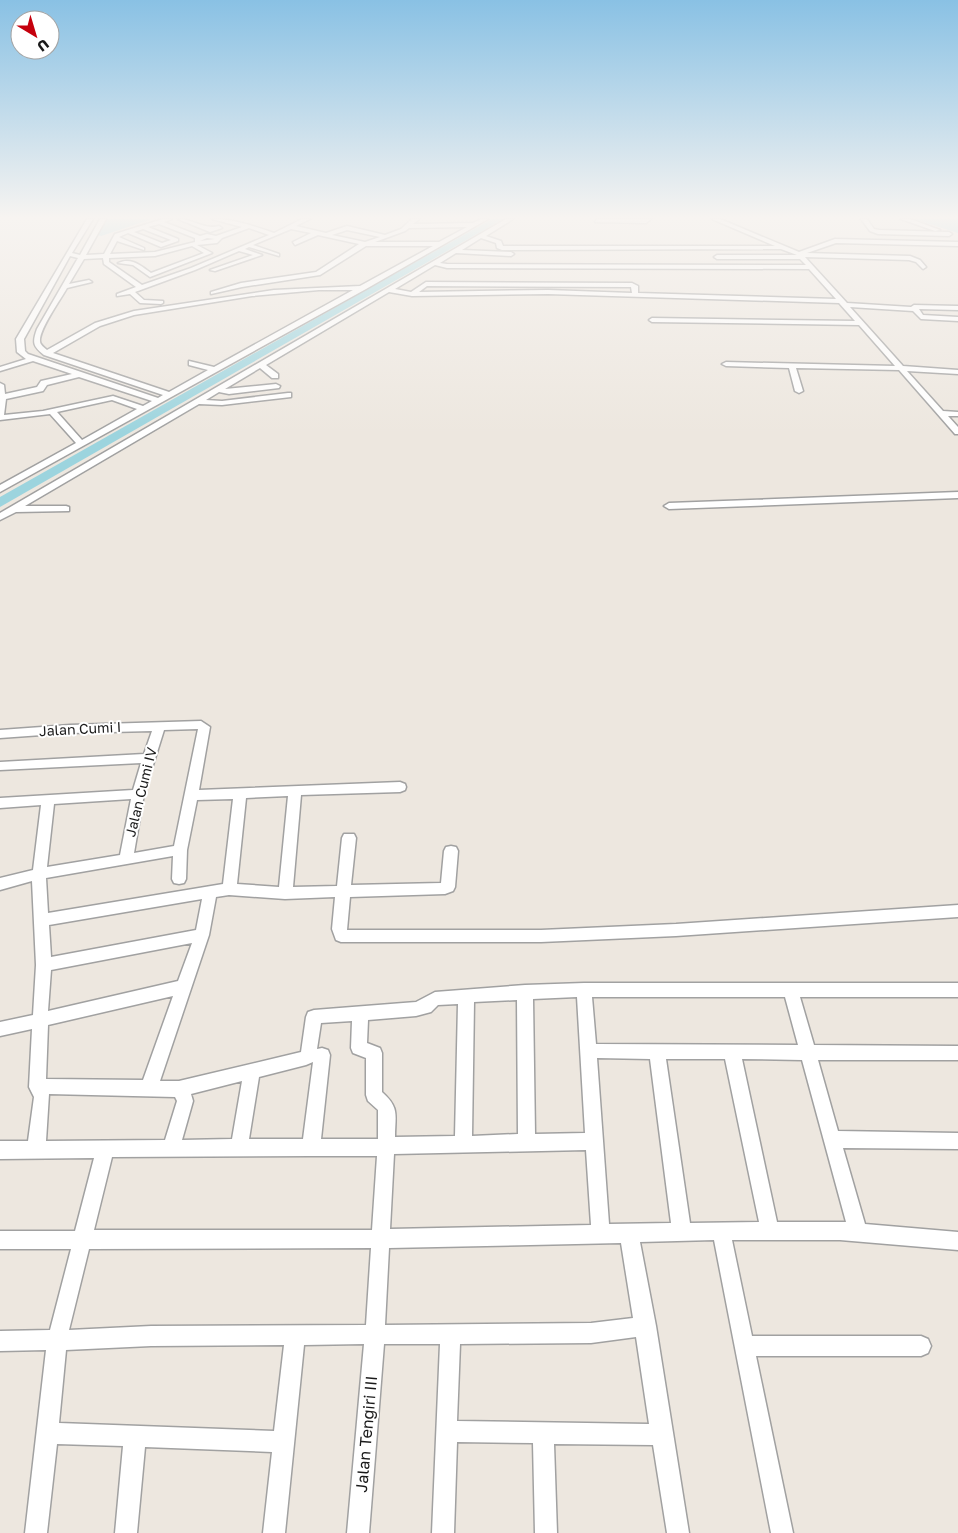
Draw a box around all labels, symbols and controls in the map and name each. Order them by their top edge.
north arrow [10,10,60,60]
text: U [34,36,53,55]
street label: Jalan Cumi I [38,718,121,739]
street label: Jalan Cumi IV [121,745,160,838]
street label: Jalan Tengiri III [351,1375,381,1493]

